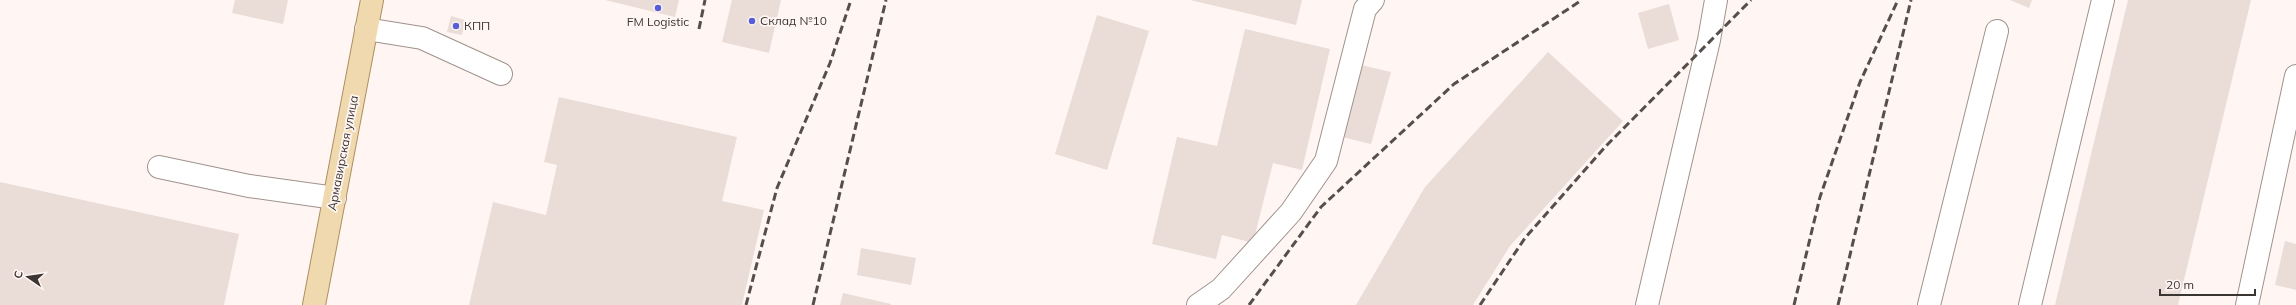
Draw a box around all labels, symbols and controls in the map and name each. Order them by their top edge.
marker: FM Logistic [653,3,663,13]
place label: Склад №10 [760,13,827,28]
place label: FM Logistic [627,14,689,29]
marker: Склад №10 [747,16,757,26]
place label: КПП [464,18,490,33]
marker: КПП [451,21,461,31]
street label: Армавирская улица [324,94,361,212]
north arrow [8,257,48,297]
text: С [11,269,26,280]
scale bar [2160,271,2255,297]
text: 20 m [2166,277,2194,292]

